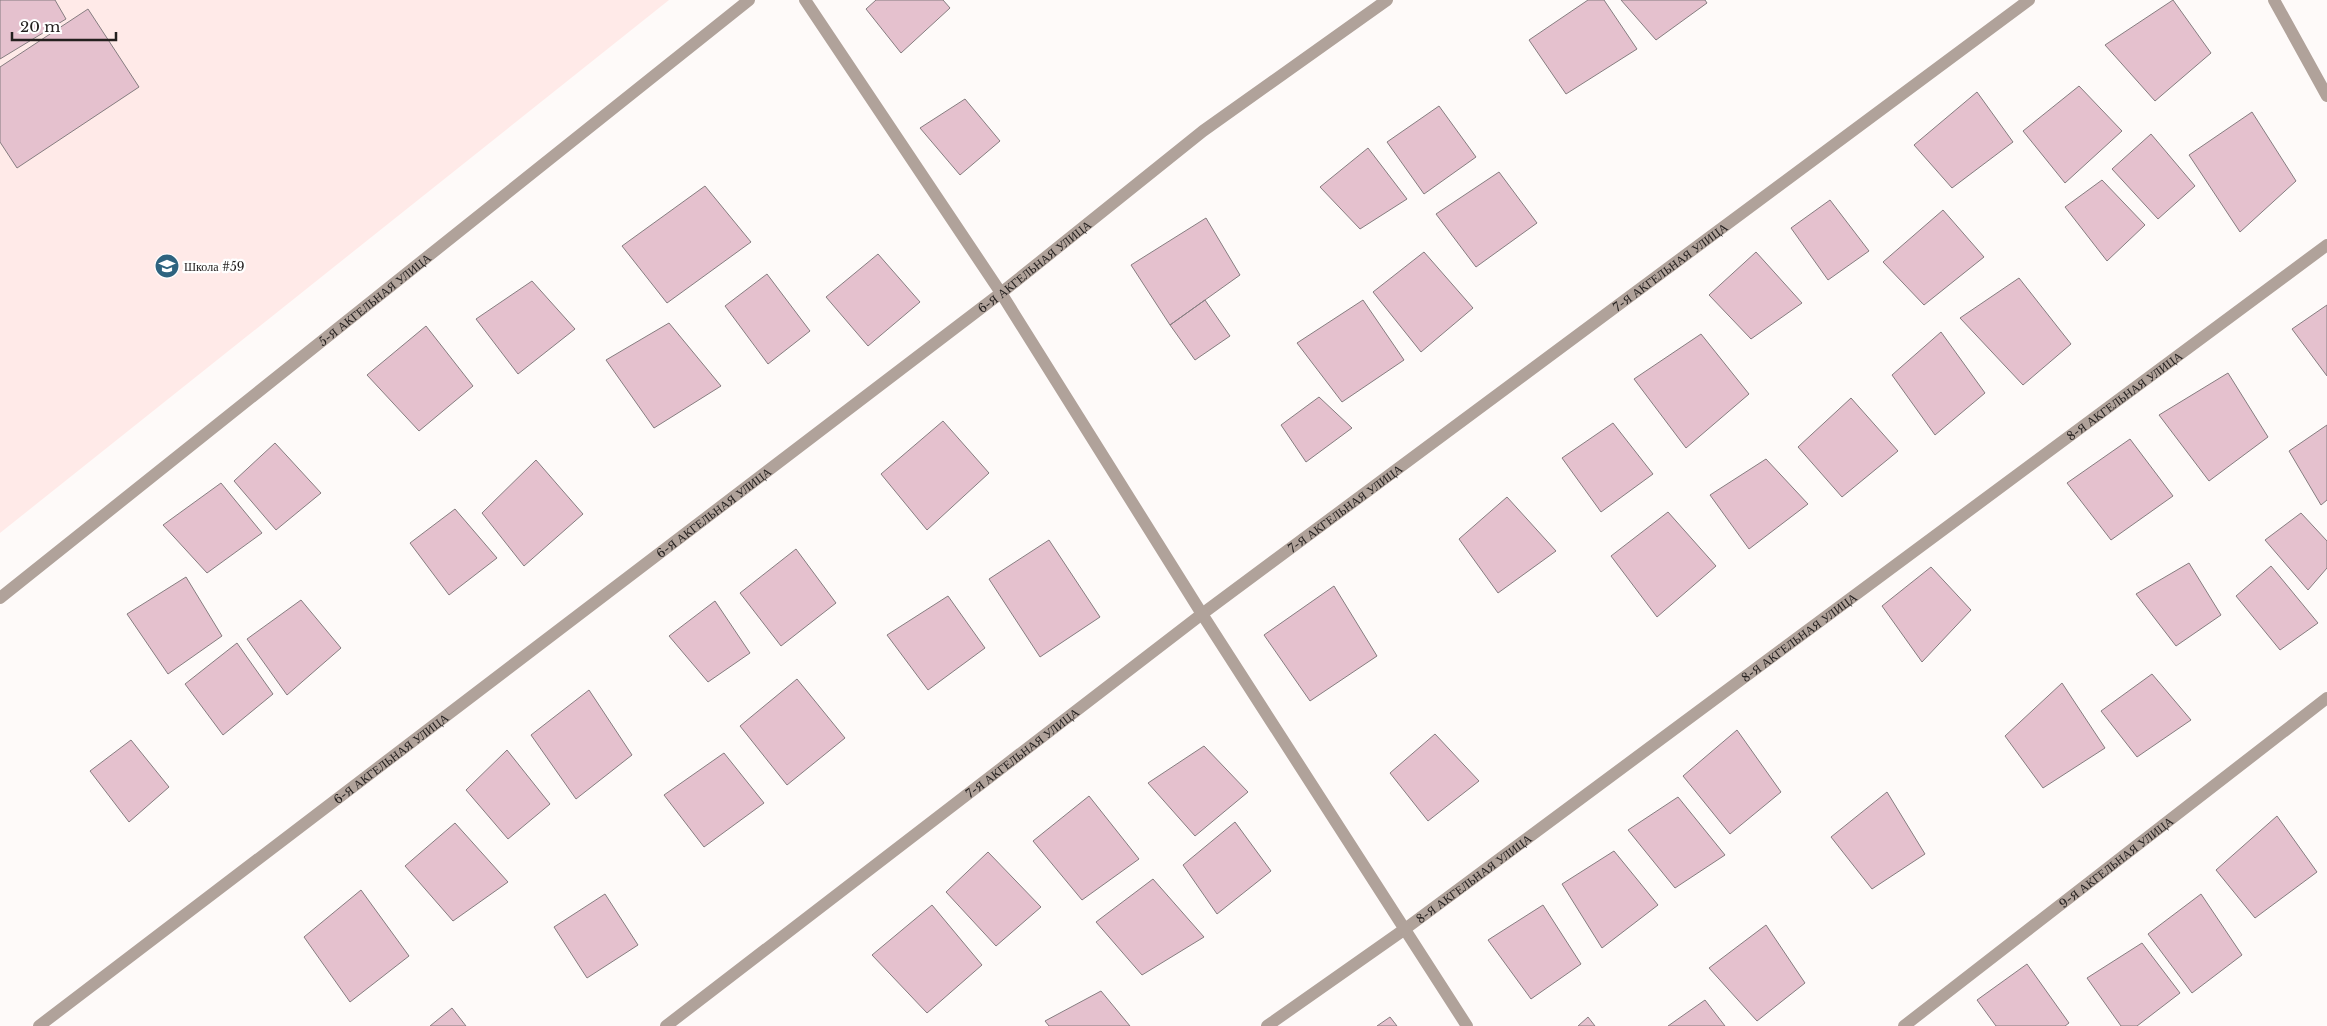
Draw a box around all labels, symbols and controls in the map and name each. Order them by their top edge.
scale bar [12,10,116,42]
text: 20 m [20,17,60,36]
street label: 6-Я АКГЕЛЬНАЯ УЛИЦА [974,216,1094,316]
street label: 7-Я АКГЕЛЬНАЯ УЛИЦА [1610,219,1731,314]
street label: 5-Я АКГЕЛЬНАЯ УЛИЦА [315,249,434,349]
school or university icon: Школа #59 [154,253,180,279]
place label: Школа #59 [184,259,244,274]
street label: 8-Я АКГЕЛЬНАЯ УЛИЦА [2063,348,2185,443]
street label: 7-Я АКГЕЛЬНАЯ УЛИЦА [1285,460,1405,555]
street label: 6-Я АКГЕЛЬНАЯ УЛИЦА [653,463,774,561]
street label: 8-Я АКГЕЛЬНАЯ УЛИЦА [1738,589,1860,685]
street label: 7-Я АКГЕЛЬНАЯ УЛИЦА [962,704,1082,801]
street label: 6-Я АКГЕЛЬНАЯ УЛИЦА [330,709,451,807]
street label: 9-Я АКГЕЛЬНАЯ УЛИЦА [2056,813,2176,911]
street label: 8-Я АКГЕЛЬНАЯ УЛИЦА [1413,830,1535,926]

